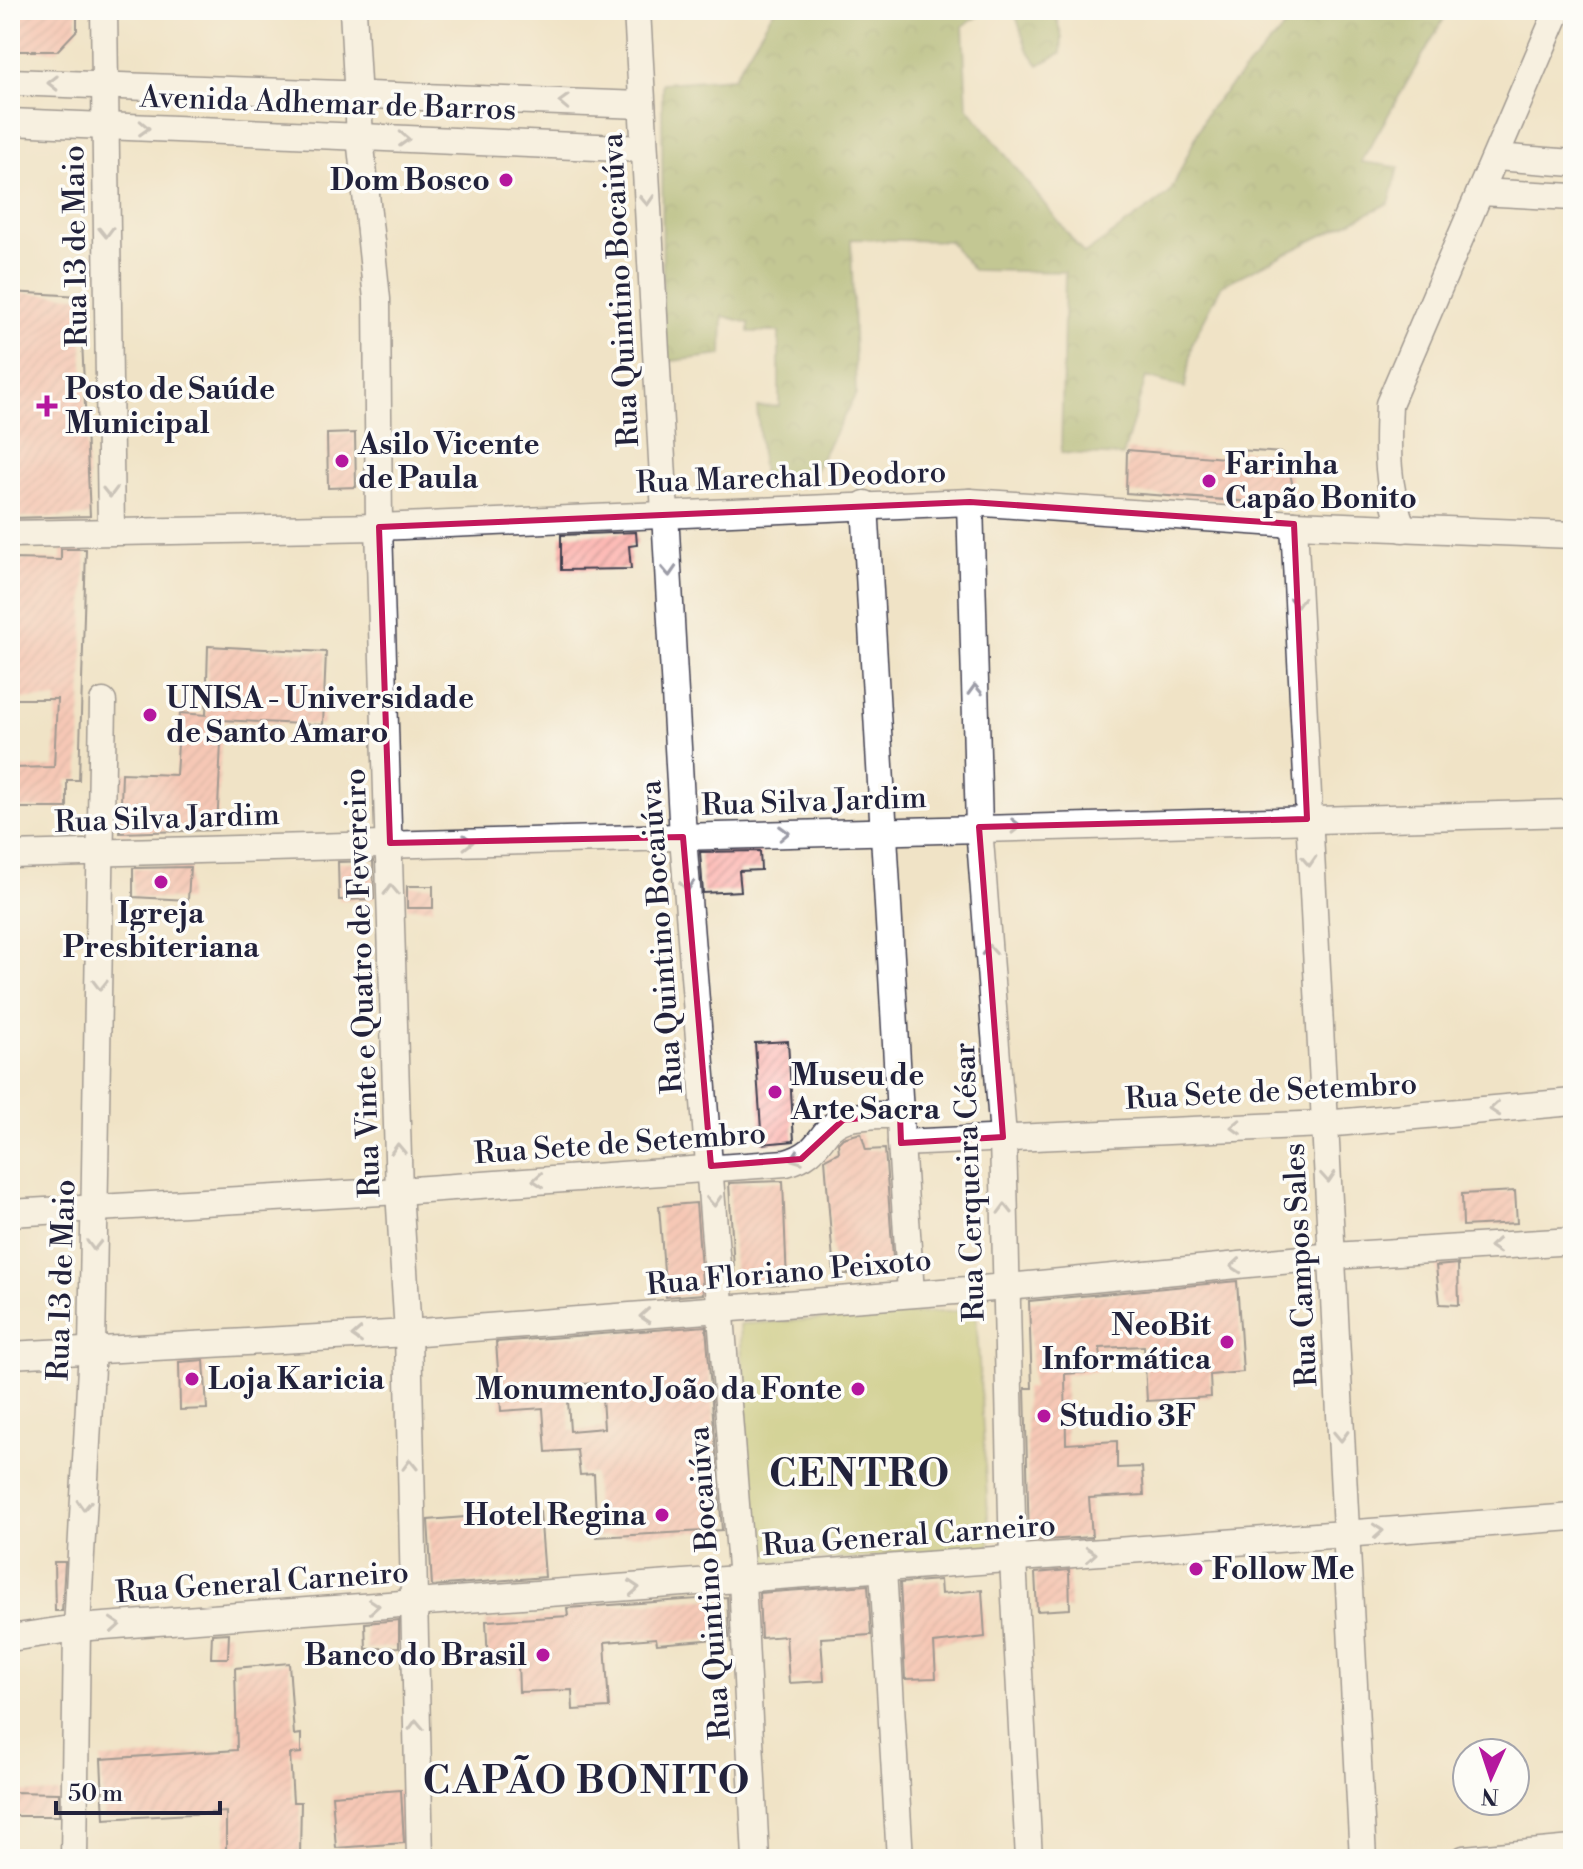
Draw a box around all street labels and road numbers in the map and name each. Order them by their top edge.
street label: Avenida Adhemar de Barros [138,78,517,130]
street label: Rua Quintino Bocaiúva [594,131,648,448]
street label: Rua 13 de Maio [55,145,97,347]
street label: Rua Marechal Deodoro [635,454,947,502]
street label: Rua Vinte e Quatro de Fevereiro [337,768,389,1198]
street label: Rua Quintino Bocaiúva [632,778,692,1095]
street label: Rua Silva Jardim [701,779,927,825]
street label: Rua Silva Jardim [54,796,280,842]
street label: Rua Cerqueira César [946,1042,994,1322]
street label: Rua Sete de Setembro [1124,1065,1418,1119]
street label: Rua Sete de Setembro [473,1115,767,1173]
street label: Rua Campos Sales [1276,1142,1326,1388]
street label: Rua 13 de Maio [39,1179,85,1381]
street label: Rua Floriano Peixoto [645,1242,933,1304]
street label: Rua Quintino Bocaiúva [680,1424,740,1741]
street label: Rua General Carneiro [761,1507,1057,1565]
street label: Rua General Carneiro [114,1554,410,1612]

